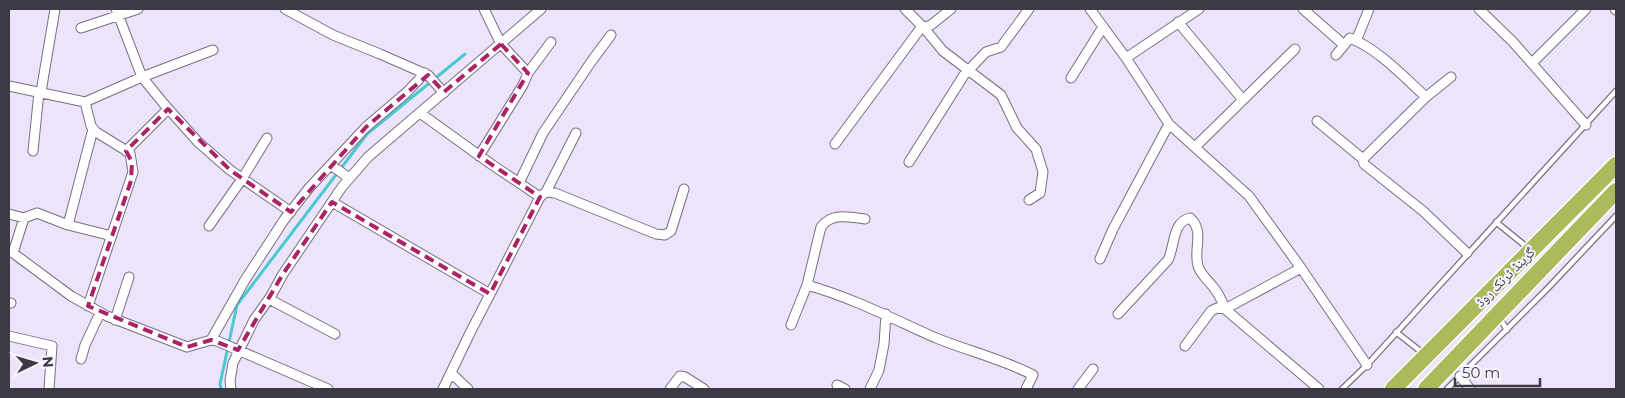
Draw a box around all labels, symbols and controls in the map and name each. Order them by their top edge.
street label: گرینڈ ٹرنک روڈ [1471,243,1539,311]
north arrow [10,338,60,388]
text: N [38,355,57,368]
scale bar [1455,356,1540,388]
text: 50 m [1462,363,1500,382]

